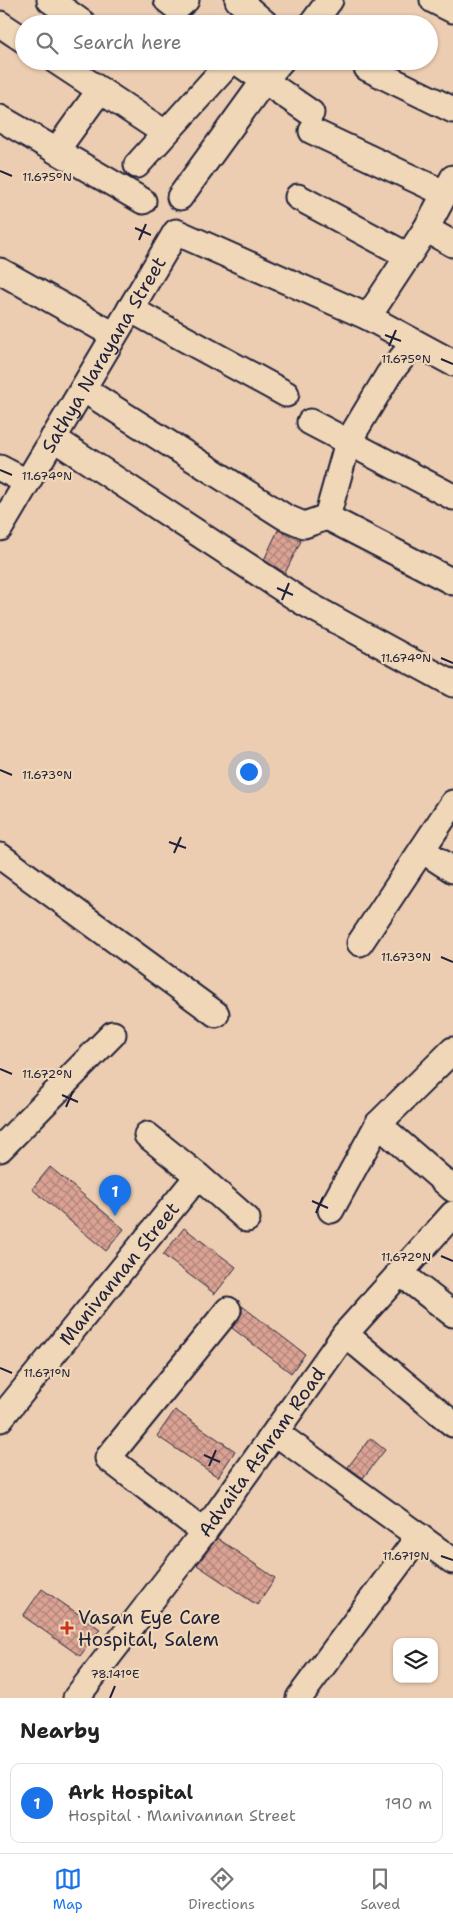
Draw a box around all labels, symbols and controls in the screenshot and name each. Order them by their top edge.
search box [15,15,438,70]
icon: search [33,29,61,57]
text: Search here [73,30,182,55]
text: 11.675°N [22,169,72,185]
street label: Sathya Narayana Street [36,252,172,457]
text: 11.675°N [381,351,431,367]
text: 11.674°N [22,468,72,484]
text: 11.674°N [381,650,431,666]
your location [236,759,262,785]
text: 11.673°N [22,767,72,783]
text: 11.673°N [381,949,431,965]
text: 11.672°N [22,1066,72,1082]
pin: 1 [99,1175,131,1216]
street label: Manivannan Street [53,1197,185,1350]
text: 11.672°N [381,1249,431,1265]
street label: Advaita Ashram Road [192,1362,331,1542]
text: 11.671°N [23,1365,71,1381]
text: 11.671°N [382,1548,430,1564]
place label: Vasan Eye Care Hospital, Salem [78,1605,221,1652]
marker: Vasan Eye Care Hospital, Salem [60,1621,74,1635]
map controls [393,1638,438,1683]
button: layers [393,1638,438,1683]
text: 78.141°E [90,1666,140,1682]
text: Nearby [20,1717,100,1745]
text: Ark Hospital [68,1780,193,1805]
text: 1 [33,1793,41,1814]
text: 190 m [385,1793,432,1814]
text: Hospital · Manivannan Street [68,1805,296,1826]
tab: Map [53,1865,83,1913]
tab: Directions [188,1865,255,1913]
tab: Saved [361,1865,400,1913]

